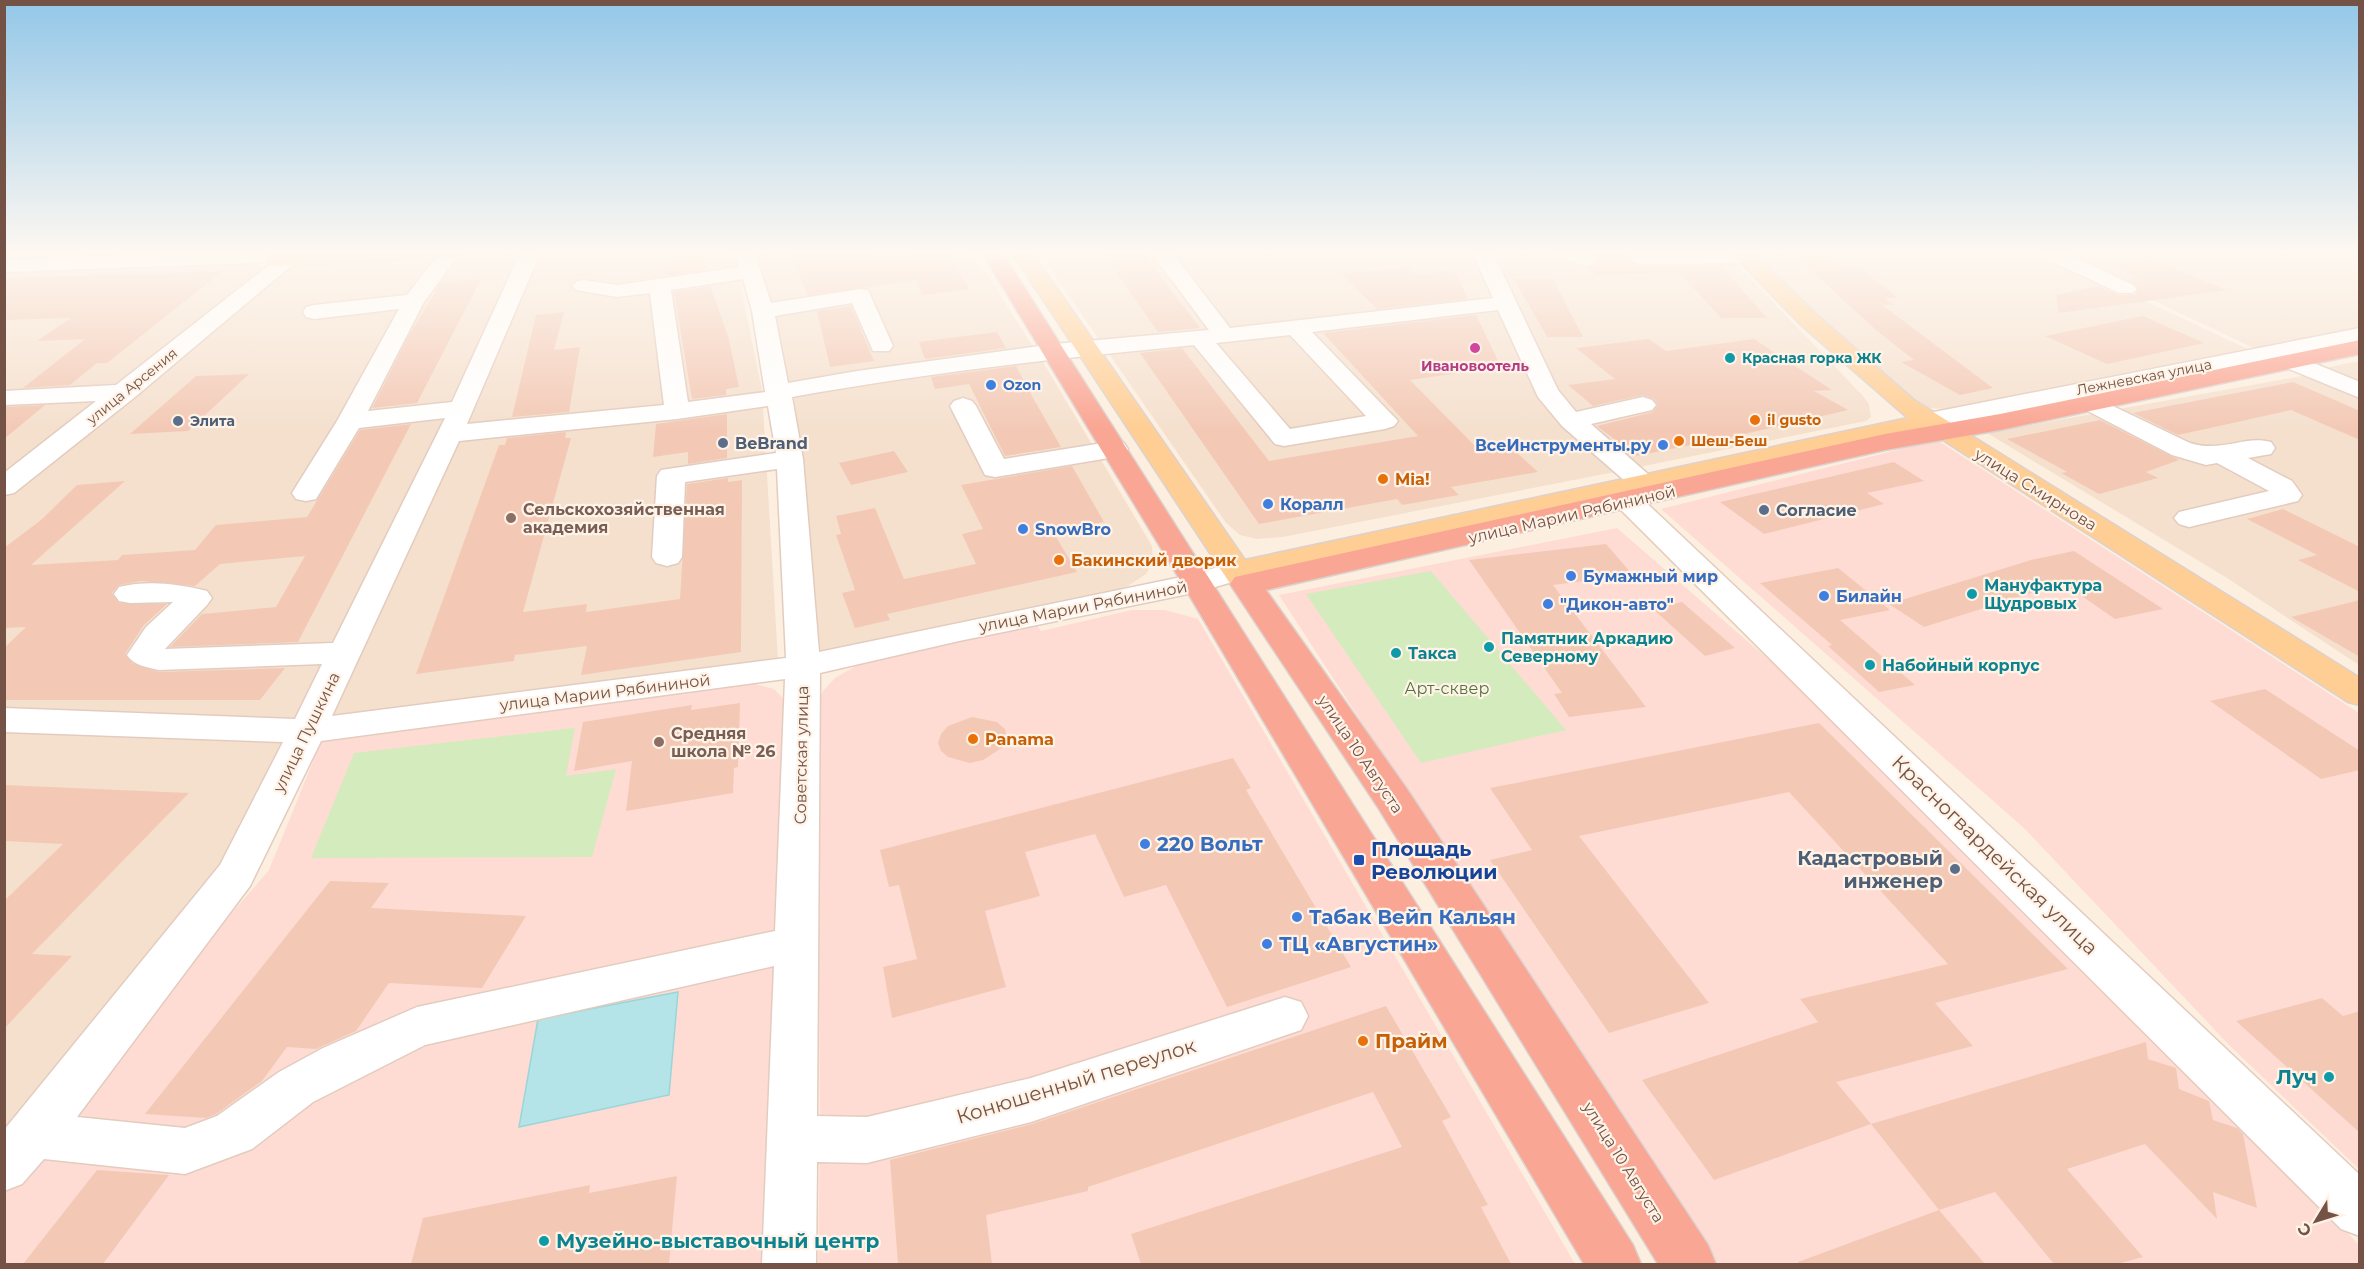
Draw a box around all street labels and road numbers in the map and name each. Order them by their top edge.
street label: улица Арсения [82,344,181,429]
street label: Лежневская улица [2075,355,2213,399]
street label: улица Смирнова [1970,444,2100,535]
street label: улица Марии Рябининой [1466,481,1677,548]
street label: улица Марии Рябининой [976,577,1189,636]
street label: улица Пушкина [269,669,344,796]
street label: улица Марии Рябининой [498,670,711,715]
street label: Советская улица [791,685,812,825]
street label: улица 10 Августа [1313,691,1407,817]
street label: Красногвардейская улица [1887,750,2103,960]
street label: Конюшенный переулок [953,1033,1199,1129]
street label: улица 10 Августа [1578,1098,1668,1226]

